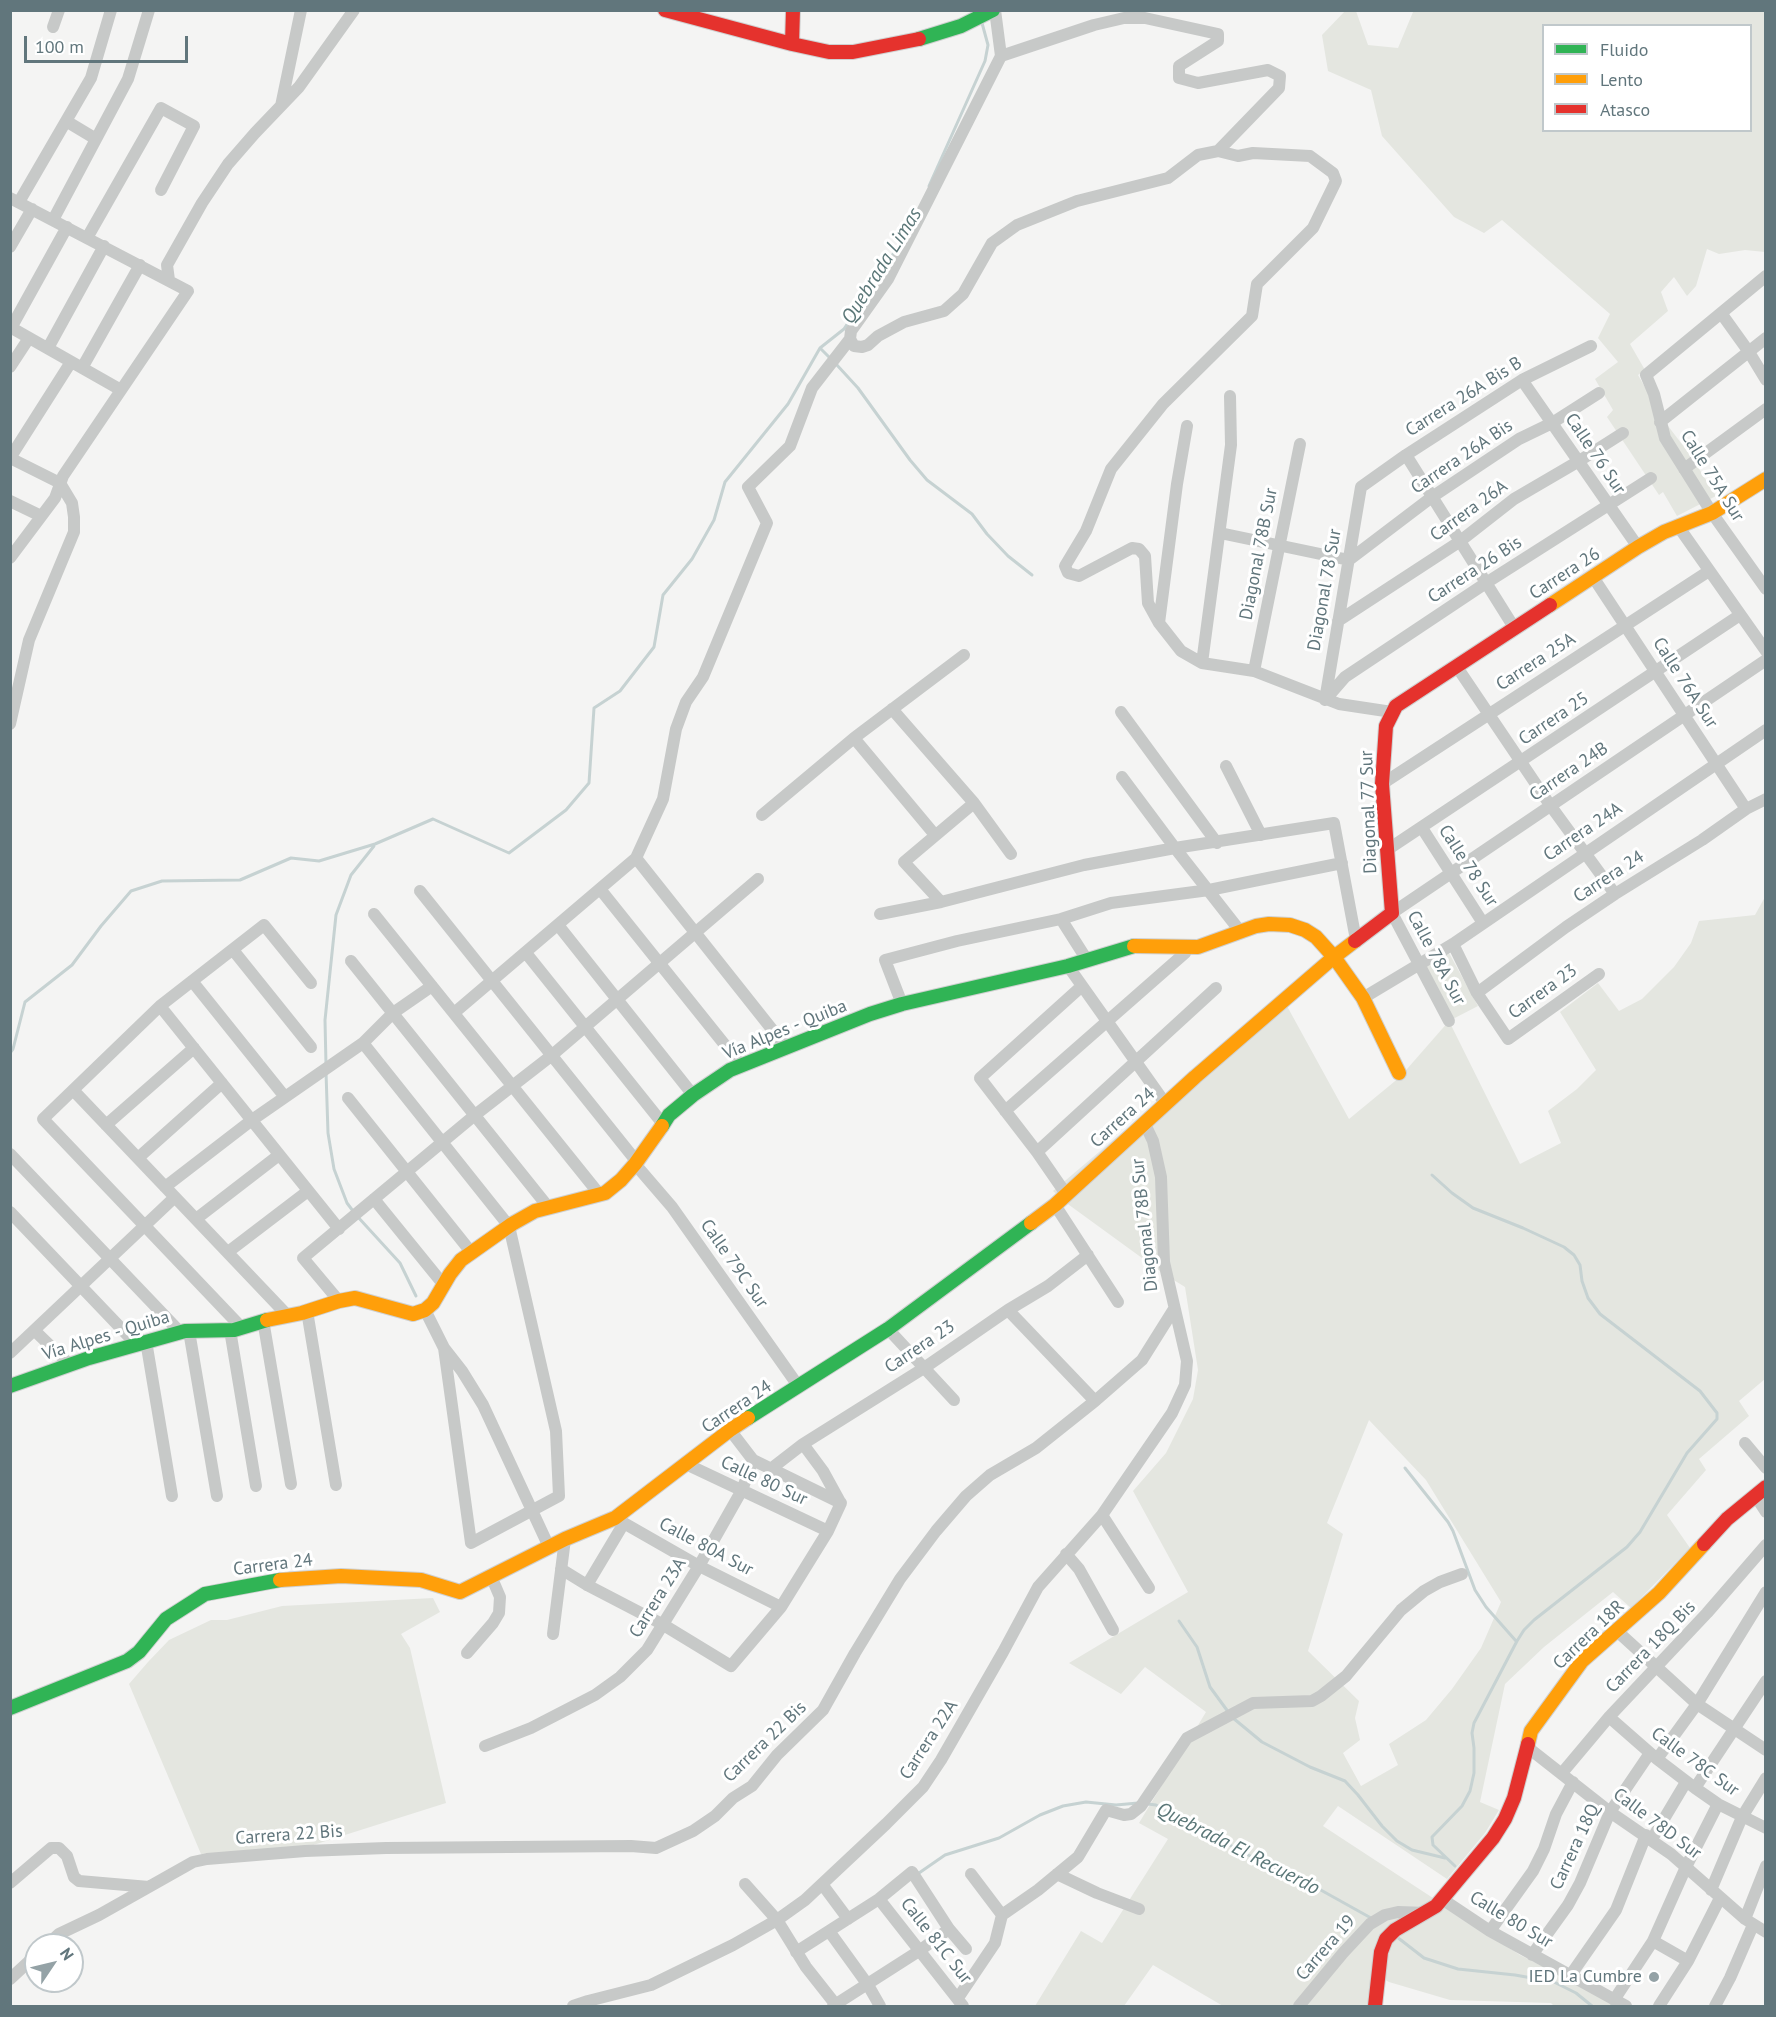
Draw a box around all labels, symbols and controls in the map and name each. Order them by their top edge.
scale bar [27,24,190,62]
legend [1542,24,1752,132]
text: 100 m [35,35,84,58]
text: Fluido [1600,38,1648,61]
text: Lento [1600,68,1643,91]
text: Atasco [1600,98,1650,121]
water label: Quebrada Limas [837,203,927,329]
street label: Carrera 26A Bis B [1402,353,1526,441]
street label: Calle 76 Sur [1560,409,1630,499]
street label: Carrera 26A Bis [1407,415,1517,499]
street label: Calle 75A Sur [1675,426,1749,526]
street label: Carrera 26A [1426,476,1512,546]
street label: Diagonal 78B Sur [1236,486,1282,622]
street label: Diagonal 78 Sur [1304,527,1346,653]
street label: Carrera 26 Bis [1424,532,1526,608]
street label: Carrera 26 [1526,543,1604,605]
street label: Carrera 25A [1492,628,1580,696]
street label: Calle 76A Sur [1648,634,1722,732]
street label: Carrera 25 [1515,688,1593,750]
street label: Carrera 24B [1526,738,1612,806]
street label: Diagonal 77 Sur [1356,750,1382,874]
street label: Carrera 24A [1540,798,1626,866]
street label: Calle 78 Sur [1434,821,1502,911]
street label: Carrera 24 [1570,846,1648,908]
street label: Calle 78A Sur [1402,907,1470,1009]
street label: Carrera 23 [1504,960,1582,1024]
street label: Vía Alpes - Quiba [720,995,850,1065]
street label: Carrera 24 [1086,1083,1160,1153]
street label: Diagonal 78B Sur [1127,1157,1163,1293]
street label: Calle 79C Sur [695,1215,773,1313]
street label: Vía Alpes - Quiba [40,1306,172,1366]
street label: Carrera 23 [881,1316,959,1378]
street label: Carrera 24 [698,1376,776,1438]
street label: Calle 80 Sur [717,1452,811,1510]
street label: Calle 80A Sur [655,1513,757,1581]
street label: Carrera 24 [232,1549,314,1581]
street label: Carrera 23A [625,1554,691,1642]
street label: Carrera 18R [1549,1596,1629,1674]
street label: Carrera 18Q Bis [1602,1596,1700,1698]
street label: Carrera 22A [895,1696,963,1784]
street label: Carrera 22 Bis [719,1697,811,1787]
street label: Calle 78C Sur [1647,1723,1743,1801]
street label: Calle 78D Sur [1609,1784,1705,1864]
water label: Quebrada El Recuerdo [1152,1798,1324,1900]
street label: Carrera 18Q [1546,1801,1604,1893]
street label: Carrera 22 Bis [235,1820,343,1850]
street label: Calle 80 Sur [1466,1887,1556,1953]
street label: Calle 81C Sur [896,1894,976,1988]
street label: Carrera 19 [1292,1911,1360,1985]
north arrow [24,1933,84,1993]
text: N [56,1944,78,1964]
place label: IED La Cumbre [1529,1966,1642,1988]
marker: IED La Cumbre [1647,1970,1661,1984]

